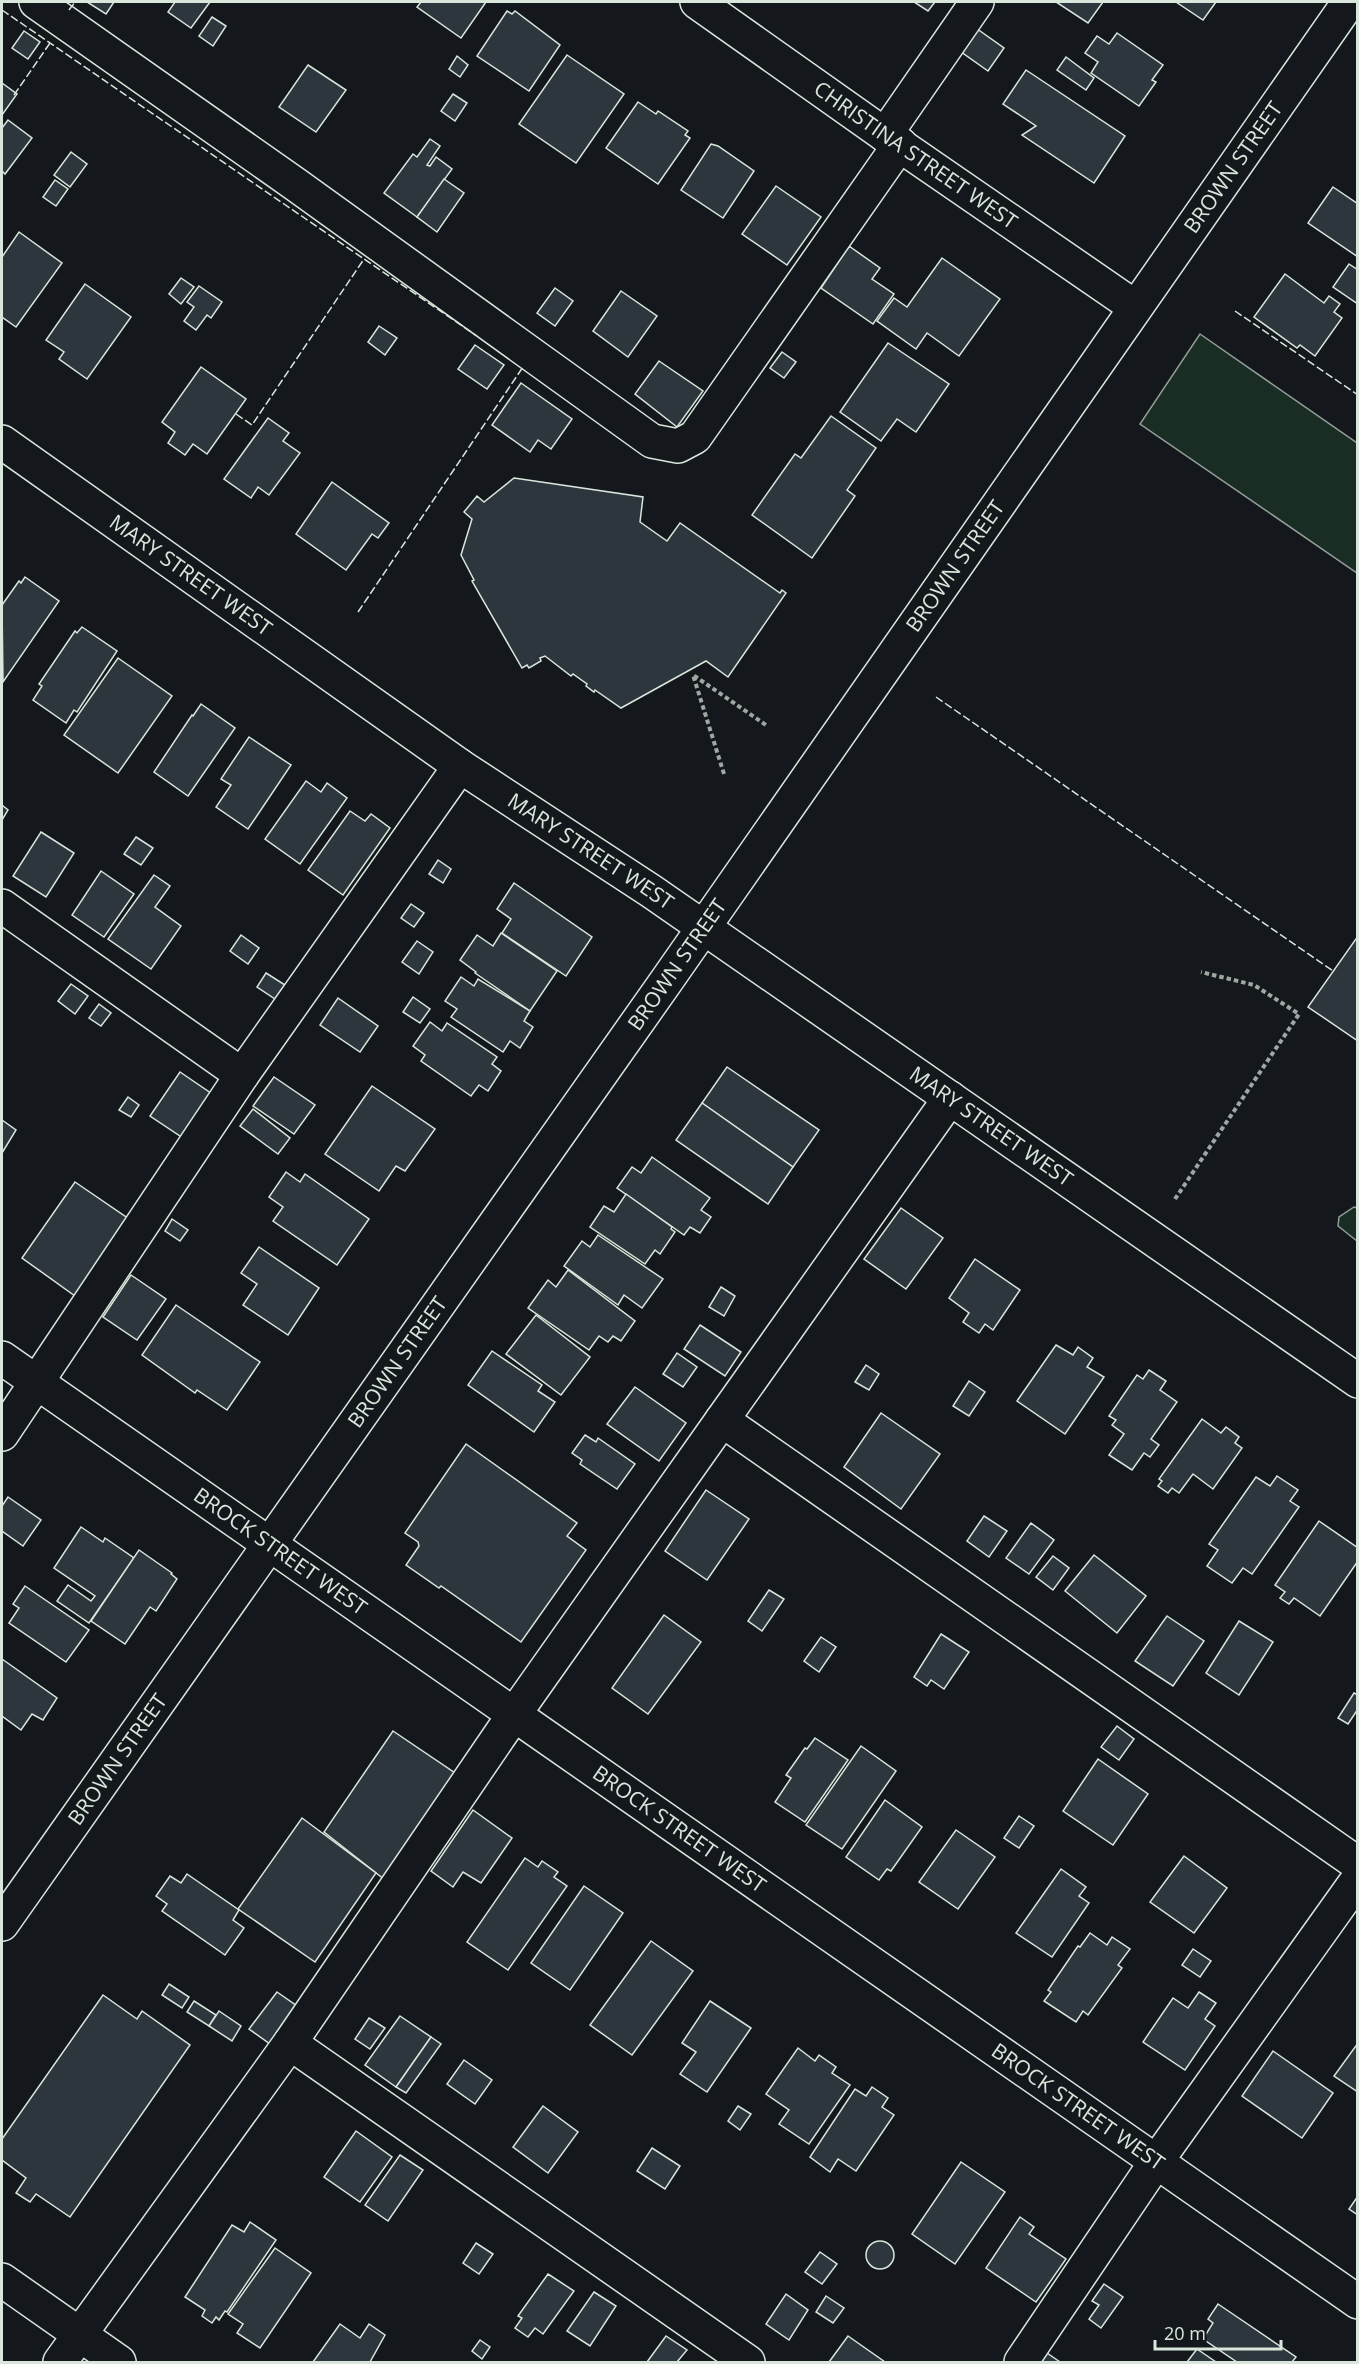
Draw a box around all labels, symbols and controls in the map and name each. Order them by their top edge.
street label: CHRISTINA STREET WEST [809,74,1024,235]
street label: BROWN STREET [1177,95,1289,239]
street label: BROWN STREET [899,494,1011,637]
street label: MARY STREET WEST [104,507,278,642]
street label: MARY STREET WEST [503,786,680,916]
street label: BROWN STREET [621,893,733,1036]
street label: MARY STREET WEST [904,1059,1079,1193]
street label: BROWN STREET [341,1290,453,1433]
street label: BROCK STREET WEST [189,1481,373,1621]
street label: BROWN STREET [61,1688,173,1830]
street label: BROCK STREET WEST [588,1758,772,1899]
street label: BROCK STREET WEST [986,2036,1171,2177]
scale bar [1155,2313,1281,2351]
text: 20 m [1164,2321,1206,2345]

